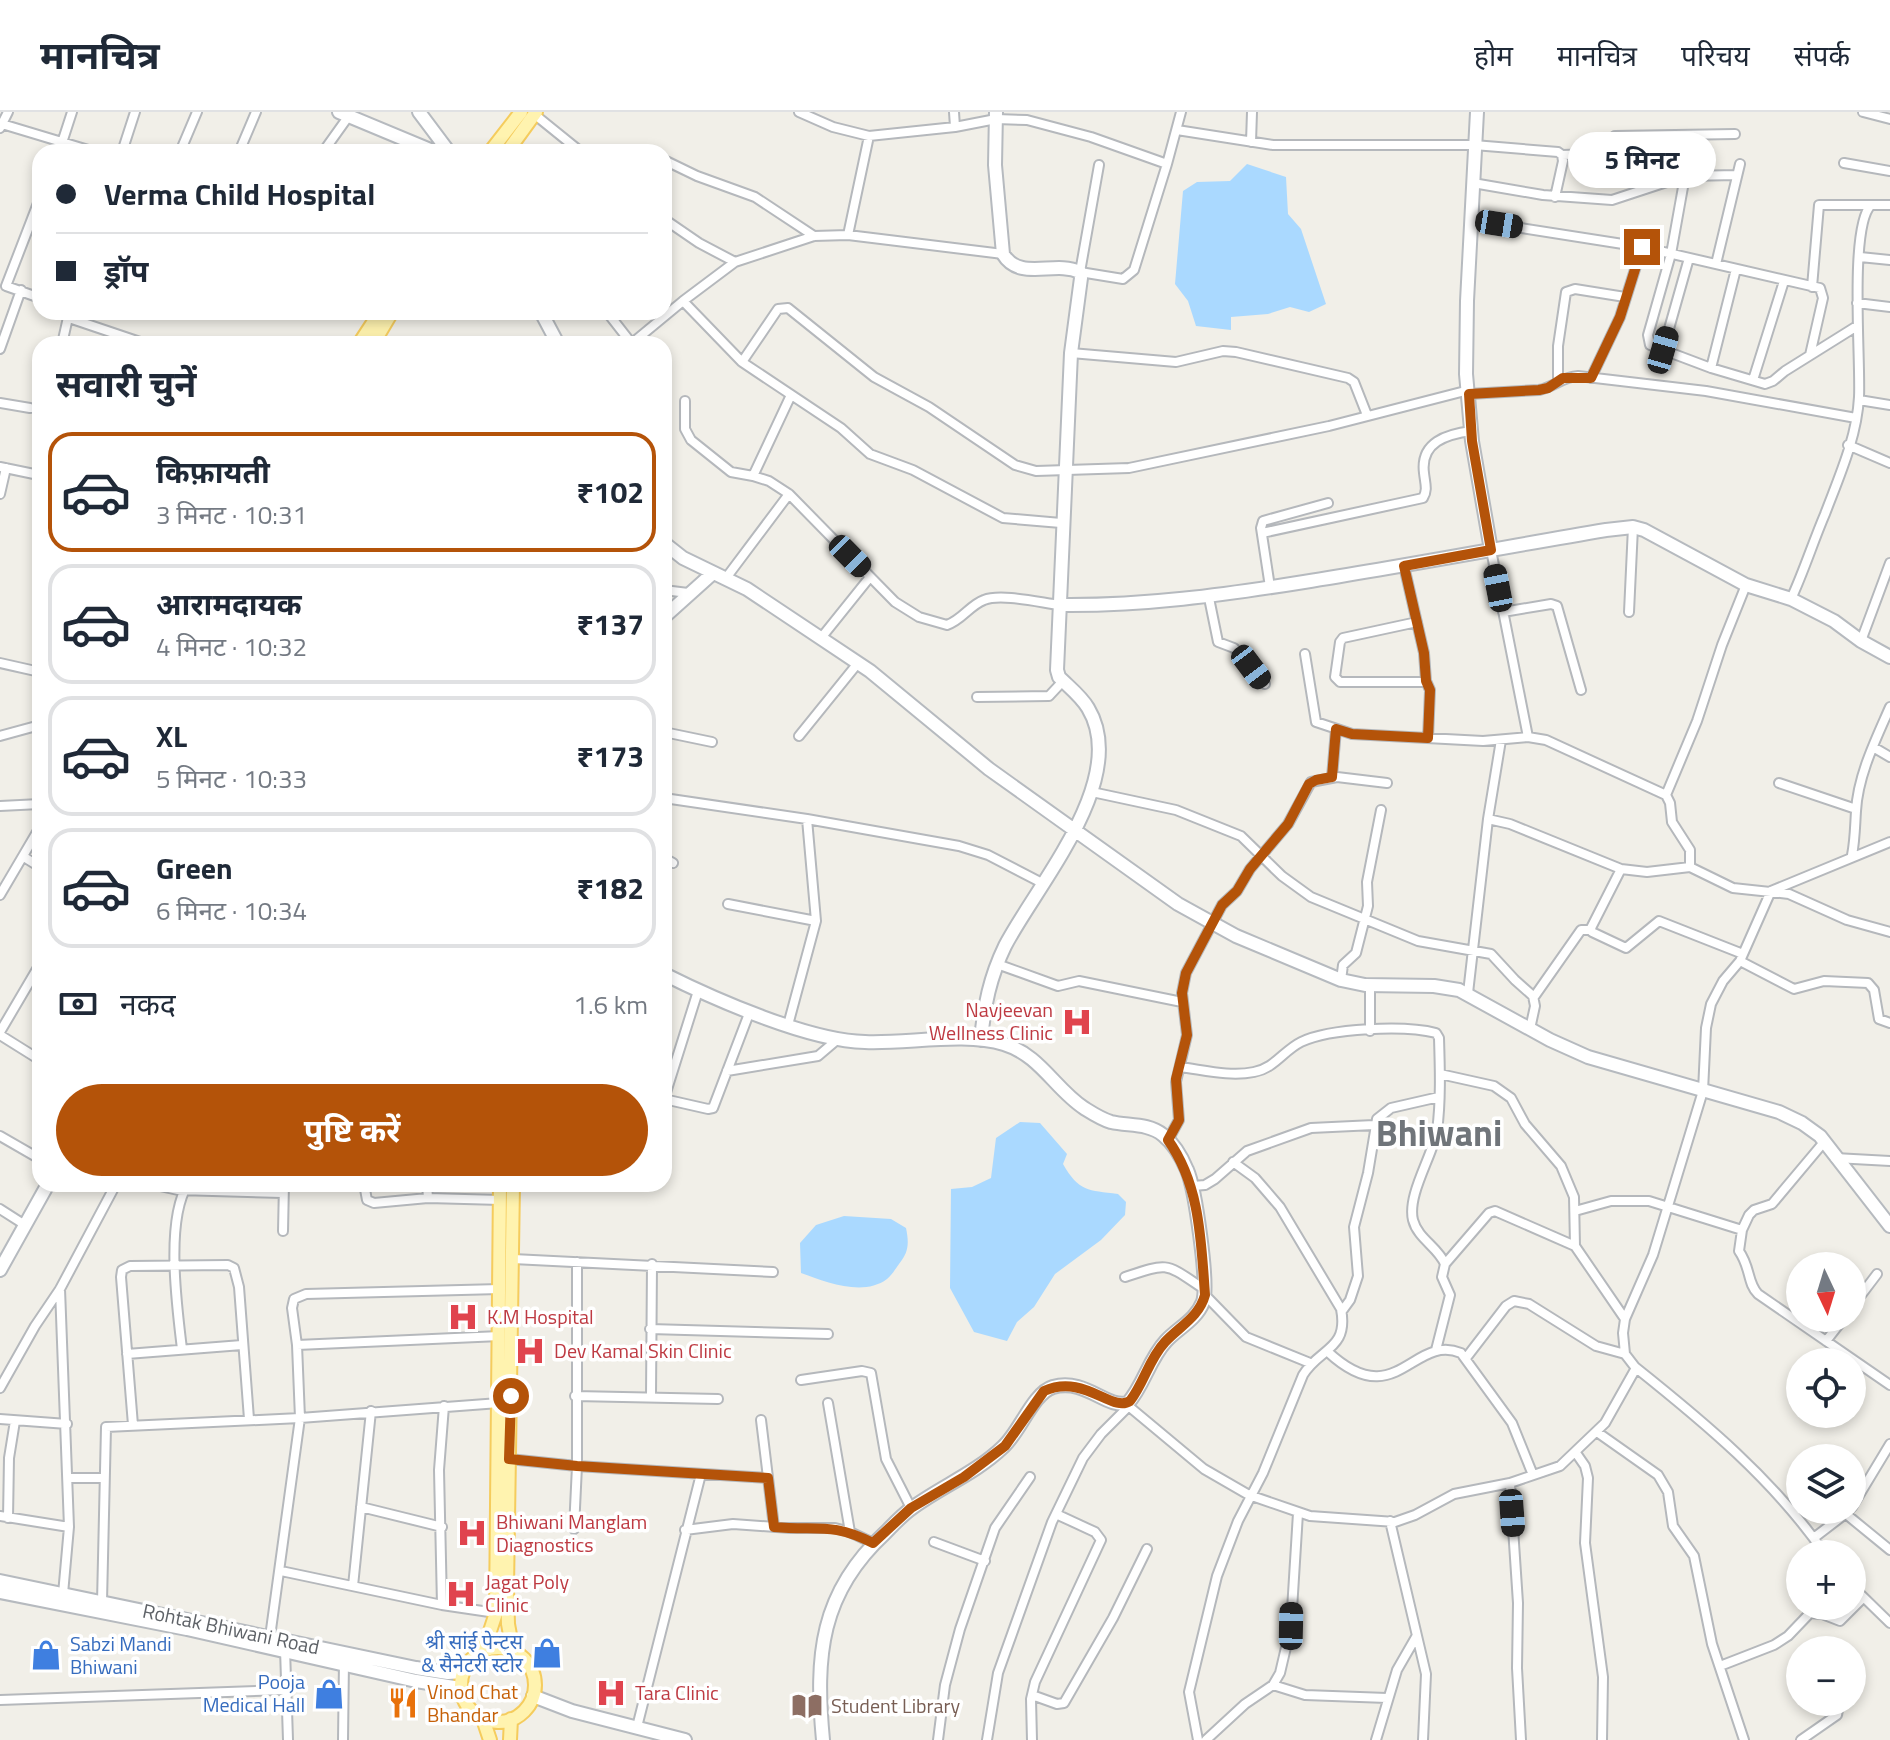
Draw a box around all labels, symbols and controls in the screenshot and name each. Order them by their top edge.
text: मानचित्र [40,26,160,84]
text: होम [1474,34,1513,77]
text: मानचित्र [1557,34,1637,77]
text: परिचय [1681,34,1750,77]
text: संपर्क [1794,34,1850,77]
callout: 5 मिनट [1568,131,1716,187]
text: 5 मिनट [1605,140,1679,179]
text: Verma Child Hospital [104,171,375,217]
car [1473,208,1525,240]
route end [1624,229,1660,265]
text: ड्रॉप [104,248,148,294]
car [1645,324,1681,376]
text: सवारी चुनें [56,356,196,411]
text: किफ़ायती [156,449,270,495]
icon: car [60,456,132,528]
text: ₹102 [576,469,644,515]
text: 3 मिनट · 10:31 [156,495,307,534]
car [825,531,875,581]
car [1482,562,1514,614]
text: आरामदायक [156,581,302,627]
icon: car [60,588,132,660]
text: ₹137 [576,601,644,647]
text: 4 मिनट · 10:32 [156,627,307,666]
car [1227,641,1275,693]
text: XL [156,713,187,759]
icon: car [60,720,132,792]
text: ₹173 [576,733,644,779]
text: 5 मिनट · 10:33 [156,759,307,798]
text: Green [156,845,233,891]
icon: car [60,852,132,924]
text: ₹182 [576,865,644,911]
text: 6 मिनट · 10:34 [156,891,307,930]
text: नकद [120,981,176,1027]
icon: cash [56,982,100,1026]
text: 1.6 km [573,985,648,1024]
place label: Navjeevan Wellness Clinic [929,994,1053,1048]
hospital icon: Navjeevan Wellness Clinic [1060,1005,1094,1039]
button: पुष्टि करें [56,1084,648,1176]
district label: Bhiwani [1376,1105,1502,1160]
north arrow [1786,1252,1866,1332]
map controls [1786,1252,1866,1716]
hospital icon: K.M Hospital [446,1300,480,1334]
place label: K.M Hospital [487,1301,594,1332]
hospital icon: Dev Kamal Skin Clinic [513,1334,547,1368]
place label: Dev Kamal Skin Clinic [554,1335,732,1366]
button: locate [1786,1348,1866,1428]
route start [493,1378,529,1414]
button: layers [1786,1444,1866,1524]
car [1498,1488,1526,1538]
place label: Bhiwani Manglam Diagnostics [496,1506,647,1560]
hospital icon: Bhiwani Manglam Diagnostics [455,1516,489,1550]
button: + [1786,1540,1866,1620]
place label: Jagat Poly Clinic [485,1566,569,1620]
hospital icon: Jagat Poly Clinic [444,1577,478,1611]
street label: Rohtak Bhiwani Road [140,1595,322,1662]
car [1279,1602,1303,1650]
place label: श्री सांई पेन्ट्स & सैनेटरी स्टोर [421,1626,524,1680]
place label: Sabzi Mandi Bhiwani [70,1628,172,1682]
shop icon: श्री सांई पेन्ट्स & सैनेटरी स्टोर [530,1636,564,1670]
button: − [1786,1636,1866,1716]
shop icon: Sabzi Mandi Bhiwani [29,1638,63,1672]
place label: Pooja Medical Hall [203,1666,305,1720]
place label: Vinod Chat Bhandar [427,1676,518,1730]
hospital icon: Tara Clinic [594,1676,628,1710]
shop icon: Pooja Medical Hall [312,1677,346,1711]
place label: Tara Clinic [635,1677,719,1708]
restaurant icon: Vinod Chat Bhandar [386,1686,420,1720]
library icon: Student Library [790,1689,824,1723]
place label: Student Library [831,1690,960,1721]

